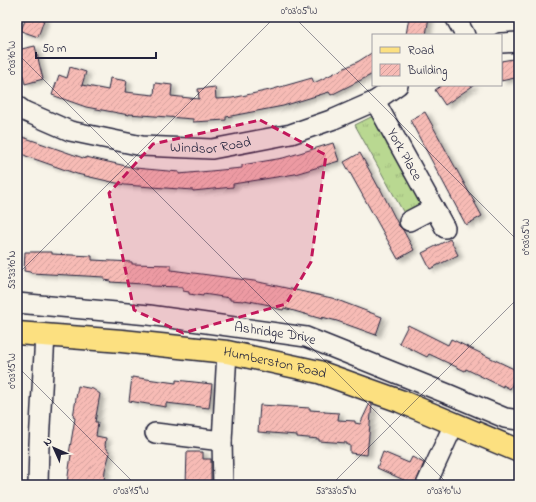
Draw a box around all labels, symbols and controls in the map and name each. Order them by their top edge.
text: 0°03'05"W [281,4,318,19]
scale bar [36,34,156,60]
legend [372,34,502,86]
text: 50 m [42,40,66,58]
text: 0°03'10"W [5,41,20,75]
text: Road [408,42,434,60]
text: Building [407,62,447,81]
street label: York Place [381,124,428,185]
street label: Windsor Road [169,131,253,160]
text: 0°03'05"W [519,218,534,255]
text: 53°33'10"N [5,251,20,289]
street label: Ashridge Drive [233,317,320,351]
street label: Humberston Road [221,341,330,384]
text: 0°03'15"W [5,353,20,389]
north arrow [34,428,74,468]
text: N [39,433,56,450]
text: 0°03'15"W [113,484,149,499]
text: 53°33'05"N [316,484,357,499]
text: 0°03'10"W [427,484,461,499]

